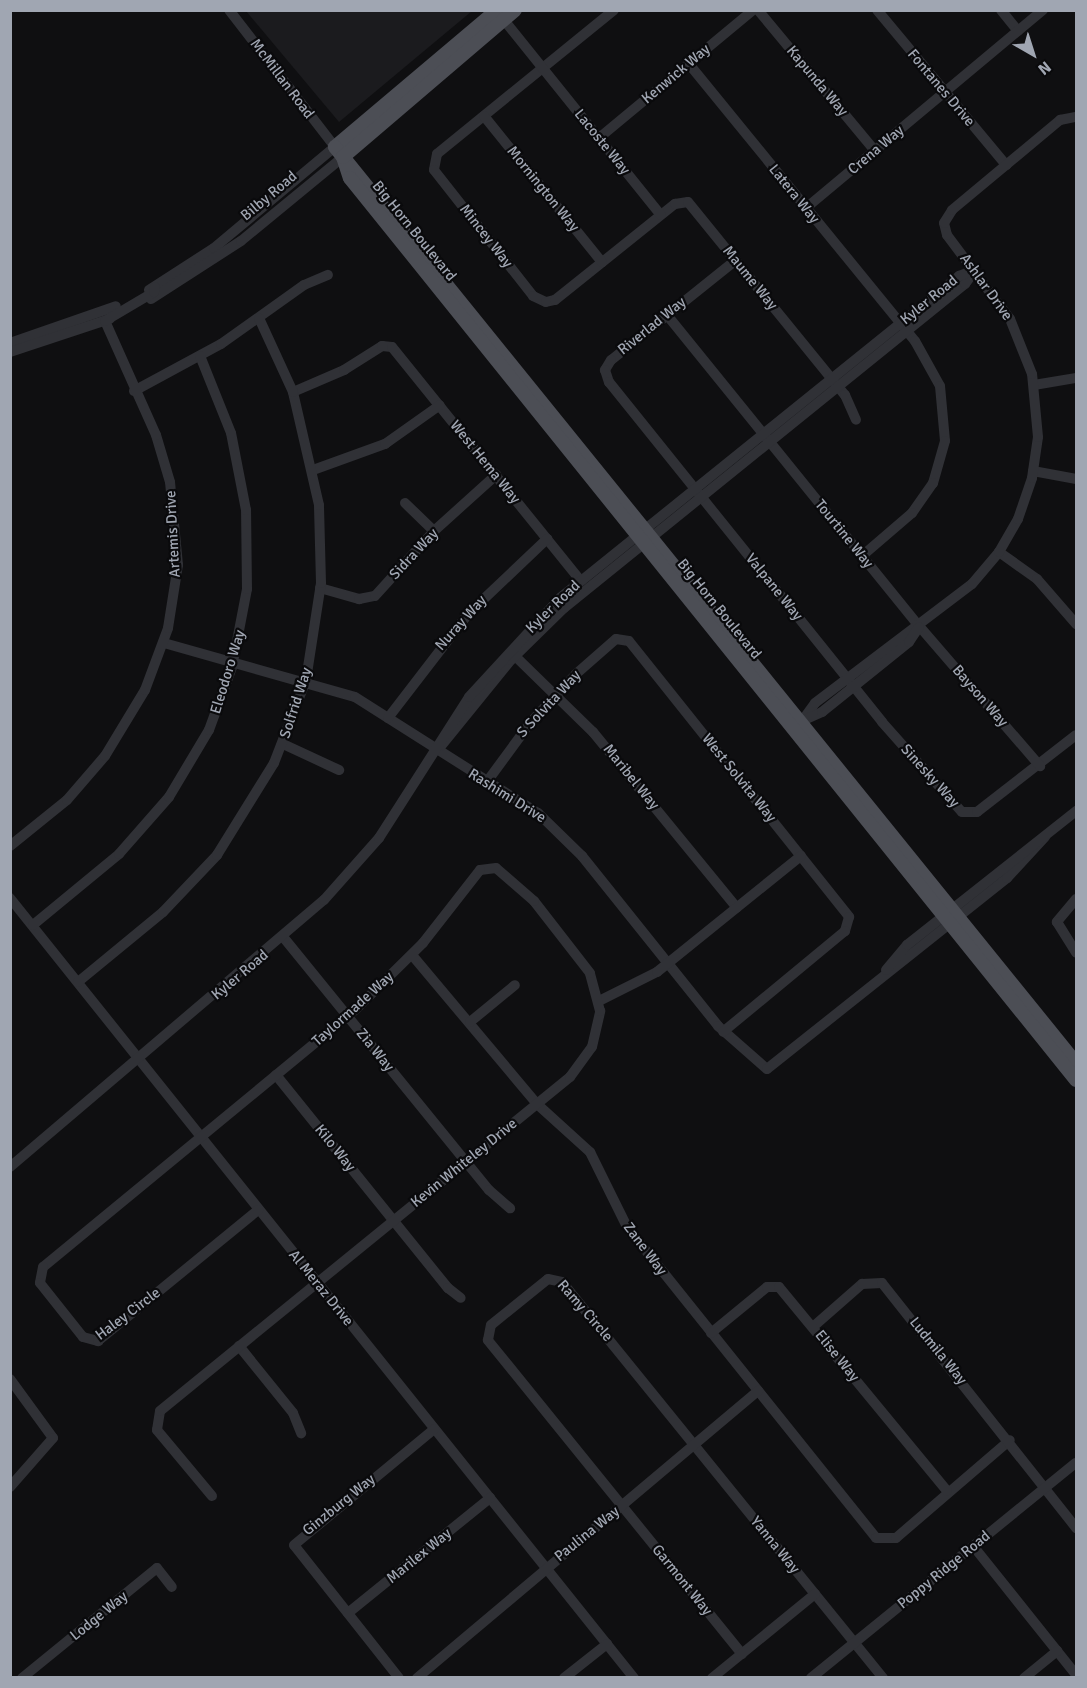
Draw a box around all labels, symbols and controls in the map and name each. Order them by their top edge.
north arrow [1003,24,1063,84]
street label: McMillan Road [246,36,318,122]
street label: Kenwick Way [638,40,714,108]
street label: Kapunda Way [782,42,852,120]
street label: Fontanes Drive [903,46,979,130]
text: N [1034,57,1055,79]
street label: Lacoste Way [570,106,634,178]
street label: Crena Way [844,121,908,179]
street label: Mornington Way [503,143,583,235]
street label: Latera Way [765,161,823,227]
street label: Bilby Road [237,167,301,225]
street label: Big Horn Boulevard [368,177,460,285]
street label: Mincey Way [456,201,516,271]
street label: Maume Way [719,242,781,314]
street label: Ashlar Drive [956,250,1016,324]
street label: Kyler Road [897,271,961,329]
street label: Riverlad Way [614,293,690,359]
street label: West Hema Way [446,417,524,507]
street label: Artemis Drive [162,490,184,578]
street label: Tourtine Way [811,496,877,572]
street label: Sidra Way [386,525,442,583]
street label: Valpane Way [741,550,807,624]
street label: Big Horn Boulevard [673,555,765,663]
street label: Kyler Road [522,577,584,637]
street label: Nuray Way [432,592,490,654]
street label: Eleodoro Way [207,628,249,716]
street label: Bayson Way [948,661,1012,731]
street label: Solfrid Way [276,665,316,741]
street label: S Solvita Way [513,667,585,741]
street label: West Solvita Way [698,730,780,826]
street label: Maribel Way [599,741,663,813]
street label: Sinesky Way [897,741,963,811]
street label: Rashimi Drive [465,765,549,827]
street label: Kyler Road [208,946,272,1004]
street label: Taylormade Way [309,968,397,1050]
street label: Zia Way [352,1025,398,1075]
street label: Kevin Whiteley Drive [407,1115,521,1211]
street label: Kilo Way [311,1121,359,1175]
street label: Zane Way [619,1219,671,1279]
street label: Al Meraz Drive [285,1246,357,1330]
street label: Ramy Circle [553,1277,617,1345]
street label: Haley Circle [92,1284,164,1344]
street label: Ludmila Way [905,1314,971,1388]
street label: Elise Way [811,1327,863,1385]
street label: Ginzburg Way [299,1470,379,1540]
street label: Paulina Way [551,1502,623,1566]
street label: Yanna Way [746,1513,804,1577]
street label: Marilex Way [383,1524,455,1588]
street label: Poppy Ridge Road [894,1527,994,1613]
street label: Garmont Way [648,1541,716,1619]
street label: Lodge Way [67,1587,131,1645]

